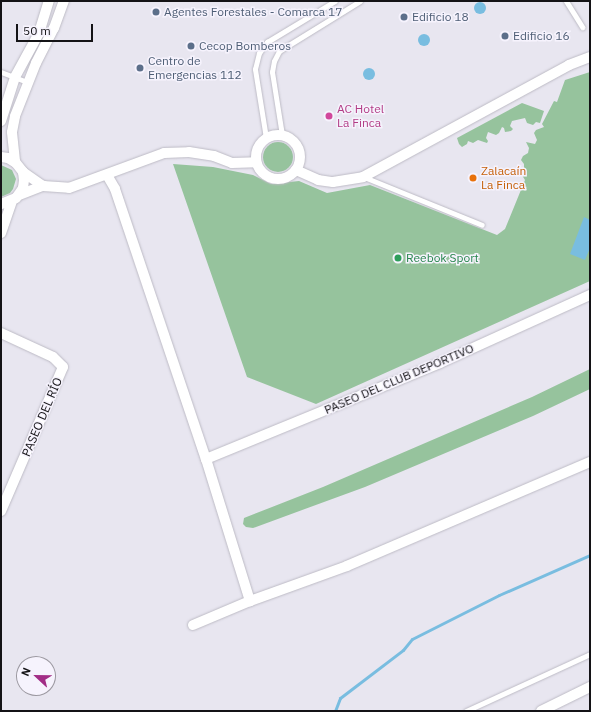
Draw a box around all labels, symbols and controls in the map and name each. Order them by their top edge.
place label: Agentes Forestales - Comarca 17 [164,5,342,19]
marker: Agentes Forestales - Comarca 17 [151,7,161,17]
place label: Edificio 18 [412,10,469,24]
marker: Edificio 18 [399,12,409,22]
scale bar [18,16,95,42]
text: 50 m [23,23,51,38]
place label: Edificio 16 [513,29,570,43]
marker: Edificio 16 [500,31,510,41]
place label: Cecop Bomberos [199,39,291,53]
marker: Cecop Bomberos [186,41,196,51]
place label: Centro de Emergencias 112 [148,54,242,82]
marker: Centro de Emergencias 112 [135,63,145,73]
place label: AC Hotel La Finca [337,102,384,130]
marker: AC Hotel La Finca [324,111,334,121]
place label: Zalacaín La Finca [481,164,526,192]
marker: Zalacaín La Finca [468,173,478,183]
place label: Reebok Sport [406,251,479,265]
marker: Reebok Sport [393,253,403,263]
street label: PASEO DEL CLUB DEPORTIVO [322,341,476,417]
street label: PASEO DEL RÍO [19,375,65,459]
north arrow [16,656,56,696]
text: N [18,666,34,678]

